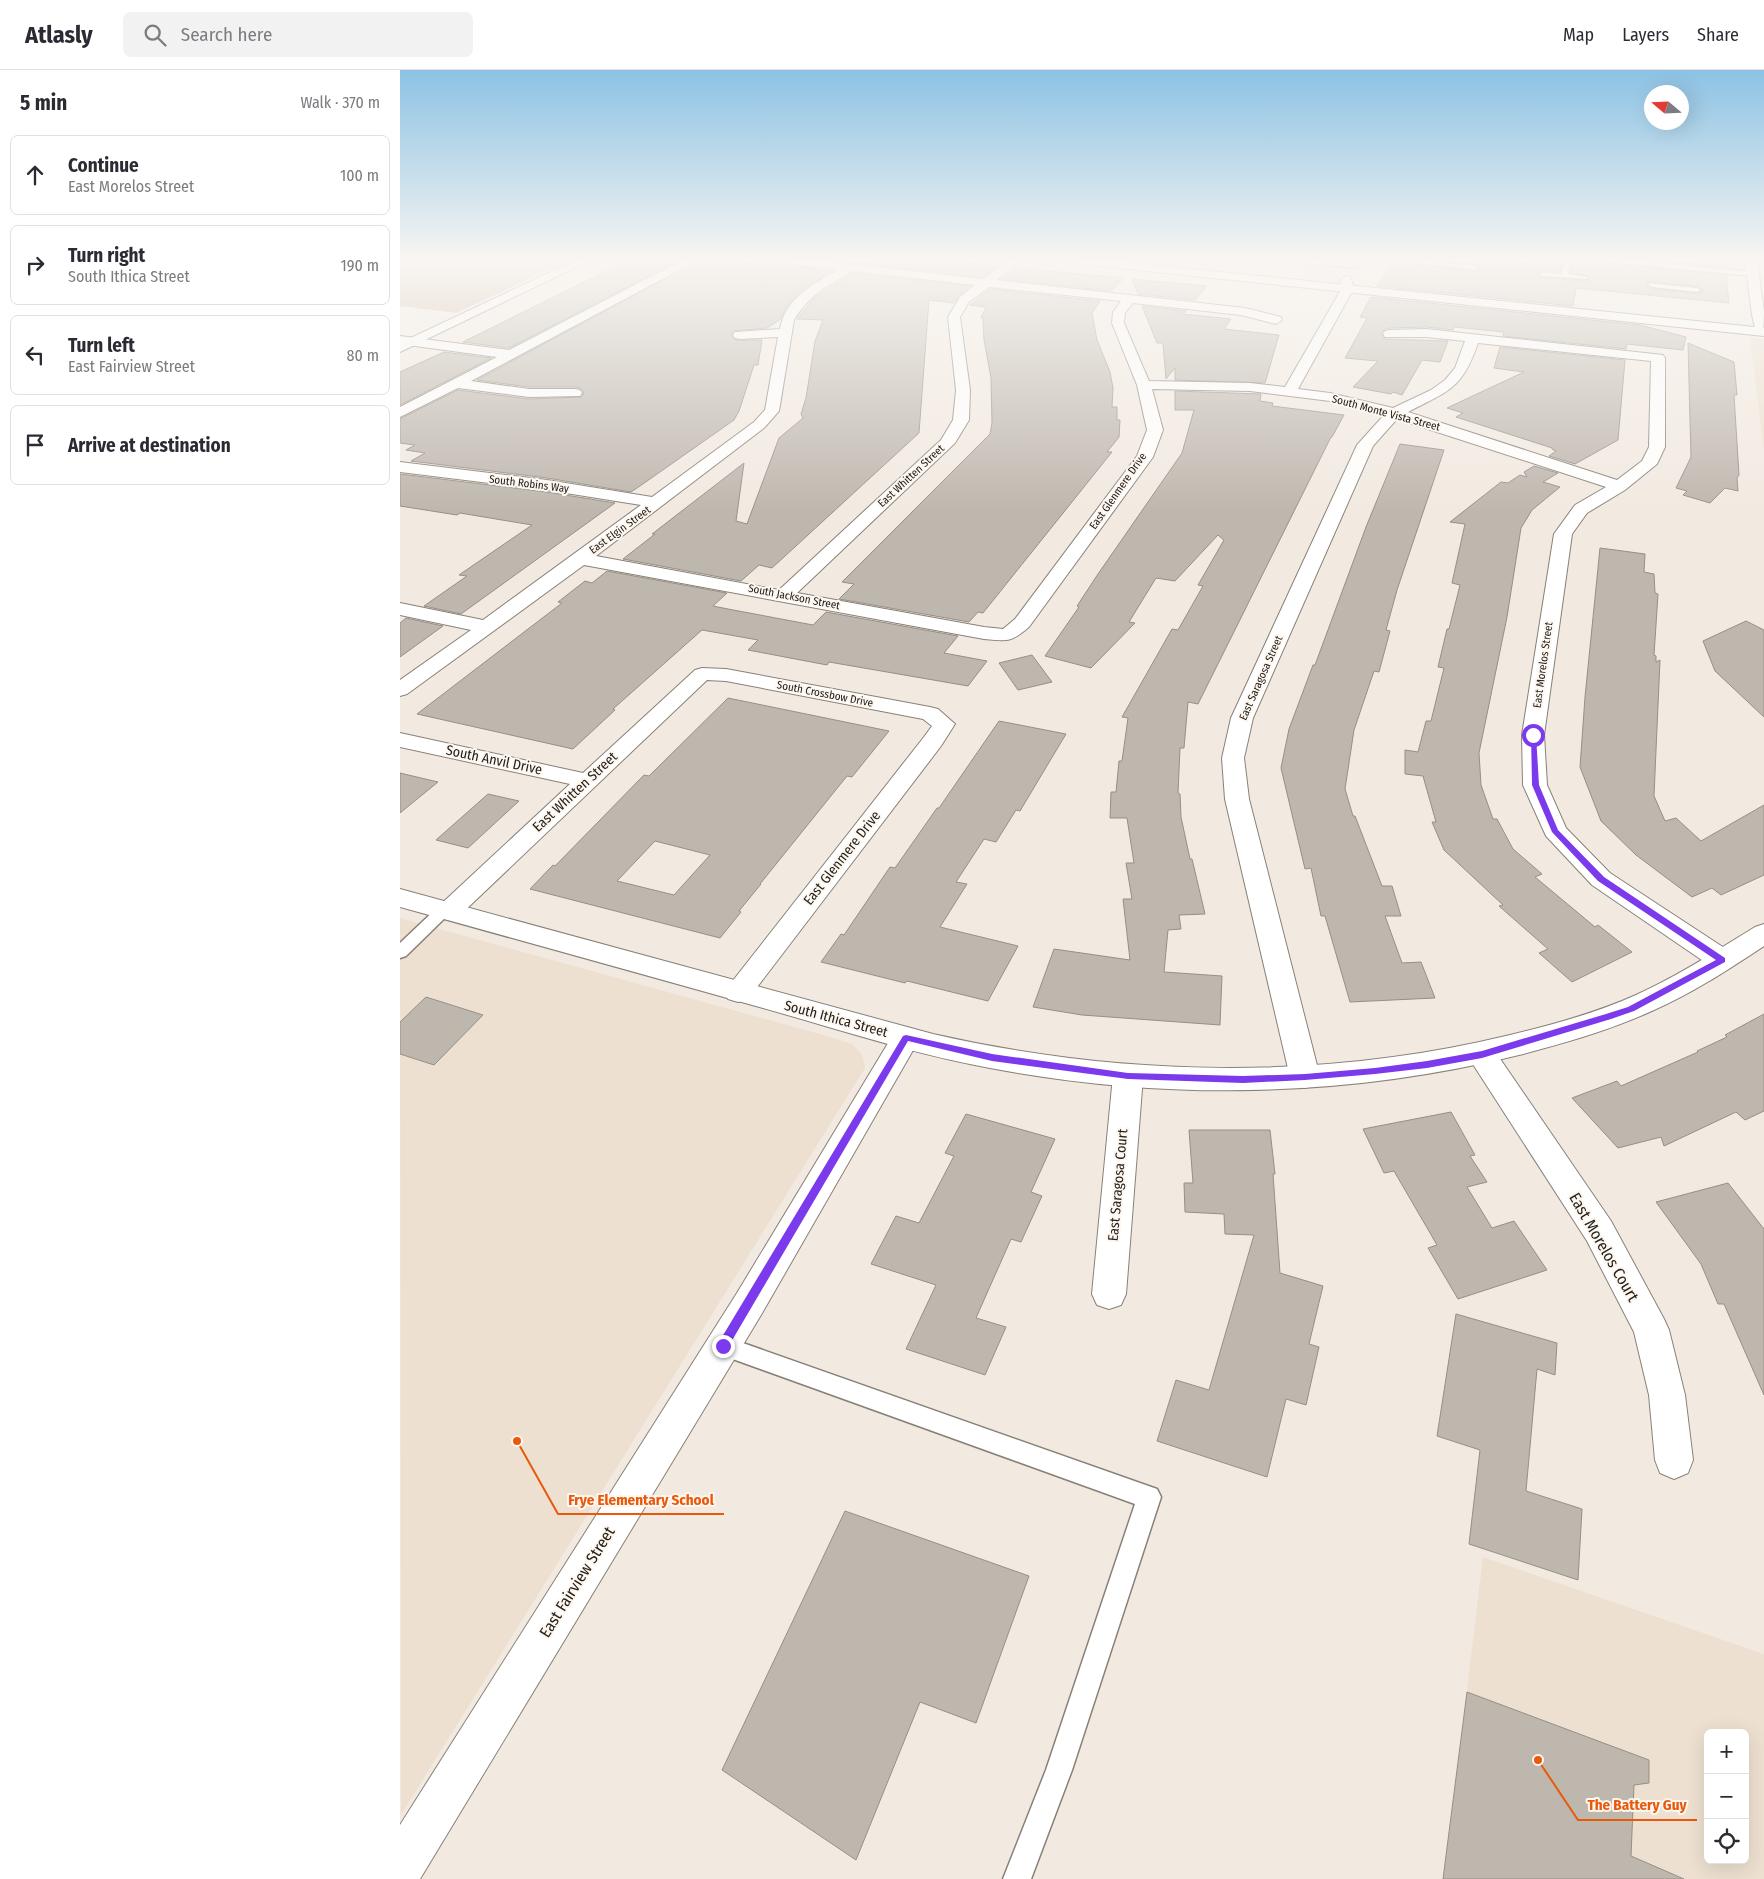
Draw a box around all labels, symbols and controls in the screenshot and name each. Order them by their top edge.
search box [123,12,473,57]
text: Atlasly [25,21,93,49]
icon: search [141,21,169,49]
text: Search here [181,23,272,46]
text: Map [1563,24,1594,46]
text: Layers [1622,24,1669,46]
text: Share [1697,24,1739,46]
north arrow [1644,85,1689,130]
text: 5 min [20,90,67,116]
text: Walk · 370 m [300,93,380,112]
text: Continue [68,154,139,177]
icon: ahead [21,161,49,189]
text: 100 m [340,166,379,185]
text: East Morelos Street [68,177,194,196]
text: Turn right [68,244,145,267]
icon: right [21,251,49,279]
text: 190 m [341,256,379,275]
text: South Ithica Street [68,267,190,286]
text: Turn left [68,334,135,357]
icon: left [21,341,49,369]
text: 80 m [347,346,379,365]
text: East Fairview Street [68,357,195,376]
street label: South Monte Vista Street [1330,392,1442,434]
icon: arrive [21,431,49,459]
text: Arrive at destination [68,434,231,457]
street label: East Whitten Street [875,442,947,510]
street label: East Glenmere Drive [1087,450,1149,532]
street label: South Robins Way [488,473,570,495]
street label: East Elgin Street [587,503,654,557]
street label: South Jackson Street [747,582,841,612]
street label: East Morelos Street [1531,621,1556,709]
street label: East Saragosa Street [1236,633,1286,722]
street label: South Crossbow Drive [776,678,874,710]
route start [1522,724,1545,747]
street label: South Anvil Drive [444,742,544,779]
street label: East Whitten Street [529,748,621,836]
street label: East Glenmere Drive [800,807,884,909]
street label: South Ithica Street [782,997,890,1041]
street label: East Saragosa Court [1105,1128,1131,1242]
street label: East Morelos Court [1565,1189,1643,1305]
route end [712,1335,735,1358]
callout: Frye Elementary School [558,1484,724,1514]
text: Frye Elementary School [568,1491,715,1509]
street label: East Fairview Street [535,1522,619,1641]
map controls [1704,1729,1749,1864]
button: + [1704,1729,1749,1774]
button: − [1704,1774,1749,1819]
callout: The Battery Guy [1578,1790,1697,1820]
text: The Battery Guy [1587,1796,1687,1814]
button: locate [1704,1819,1749,1864]

